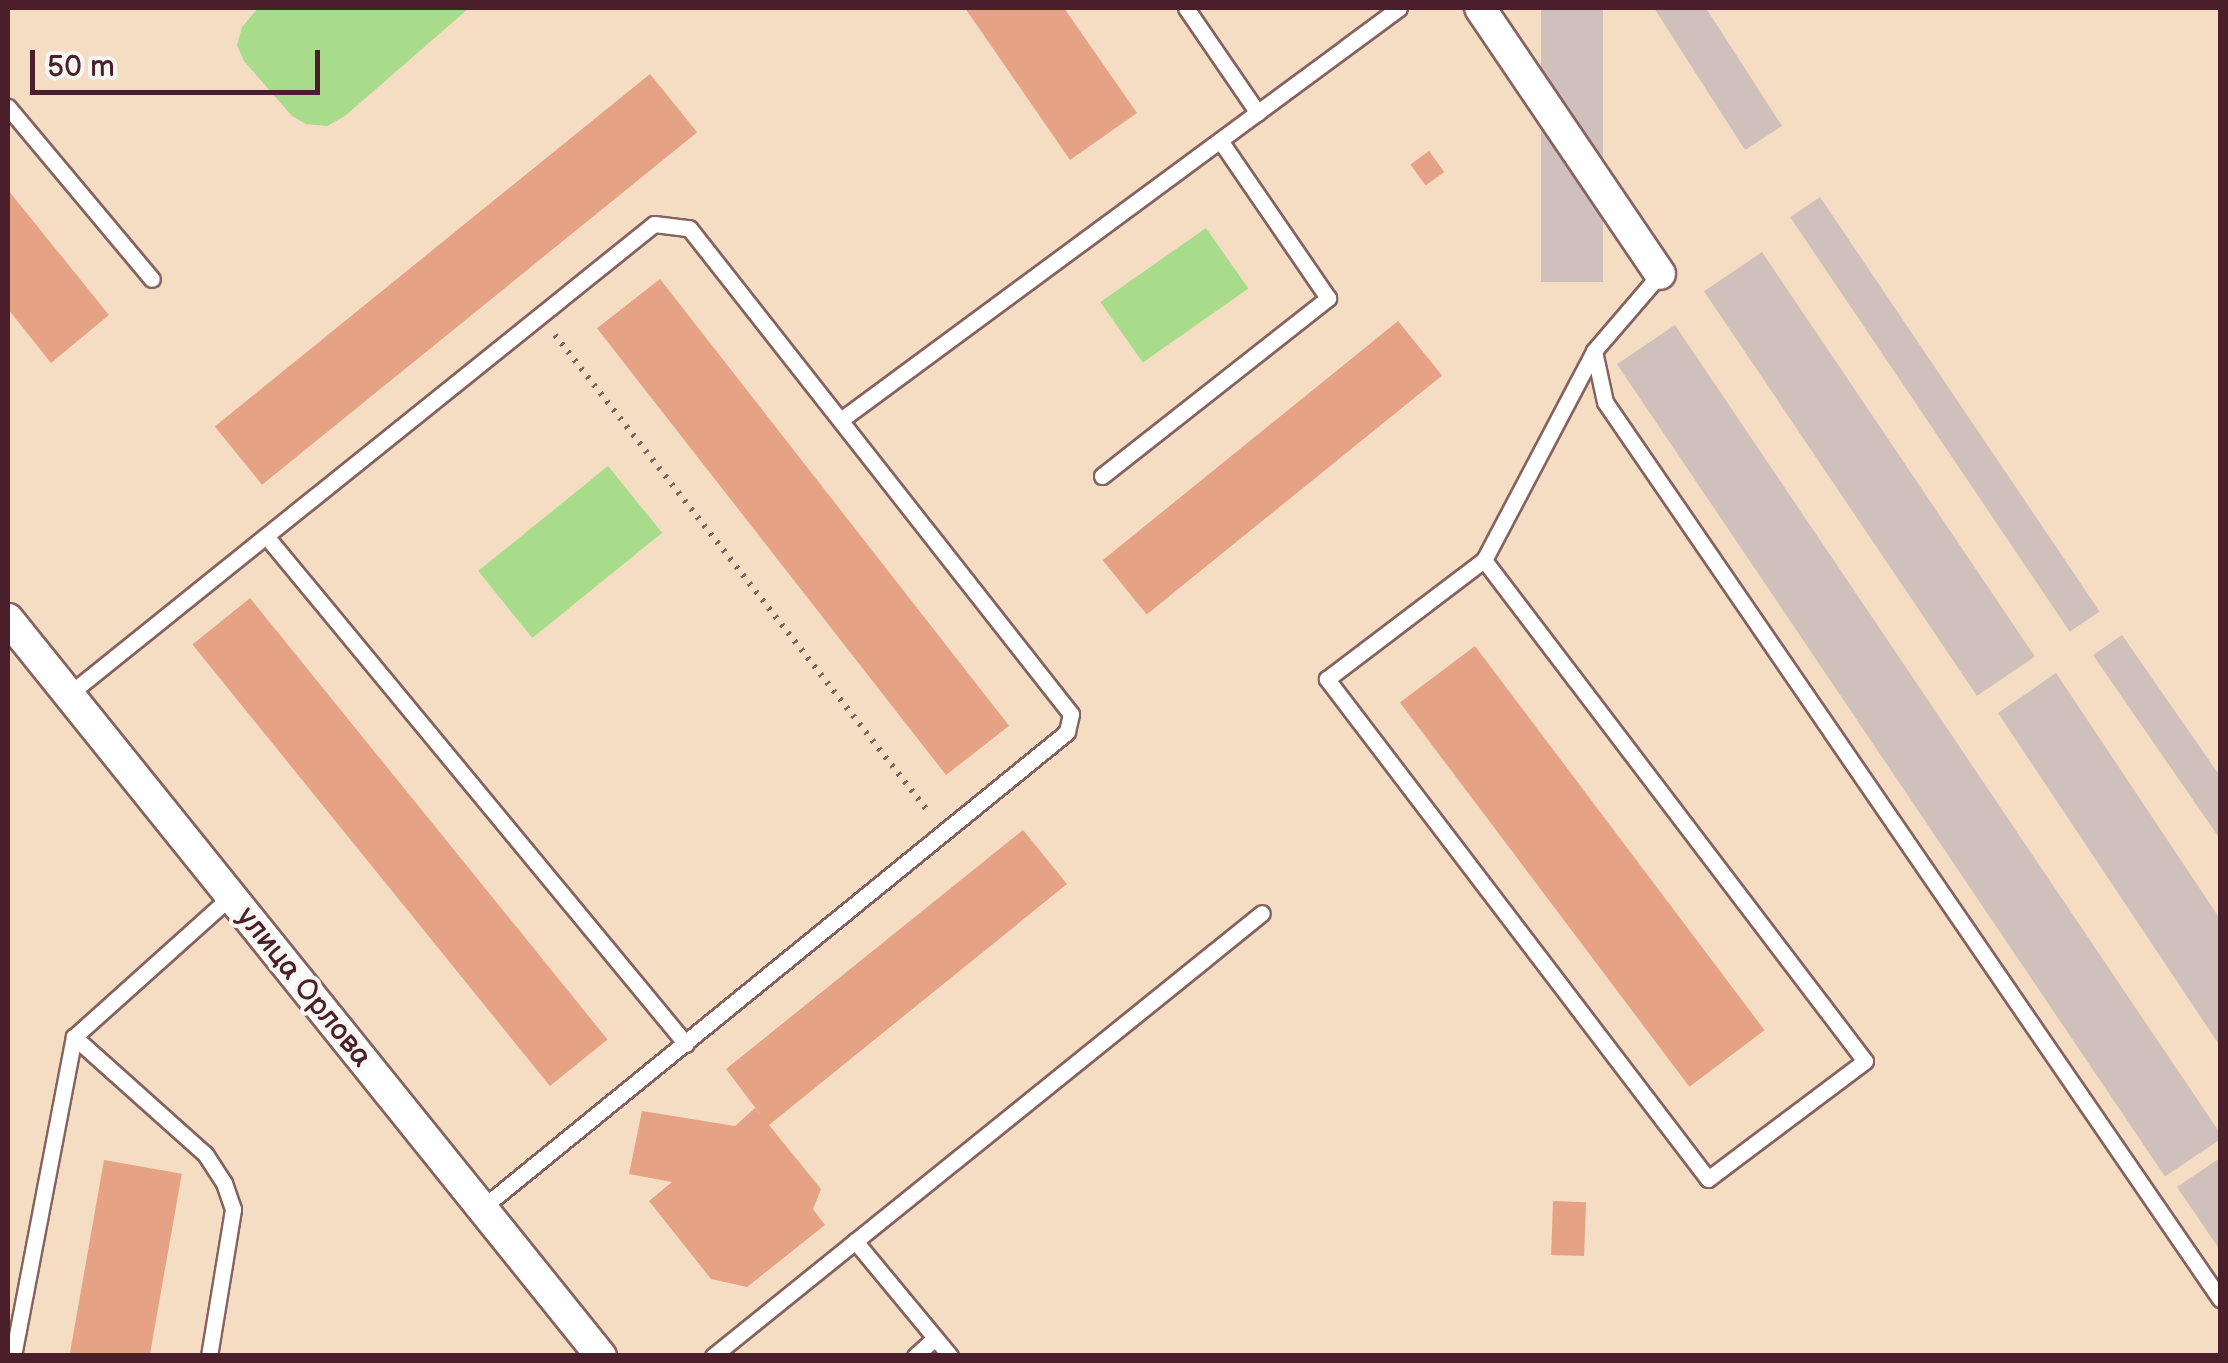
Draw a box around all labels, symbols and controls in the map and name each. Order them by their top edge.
scale bar [35,30,325,92]
text: 50 m [47,49,115,85]
street label: улица Орлова [229,900,379,1074]

